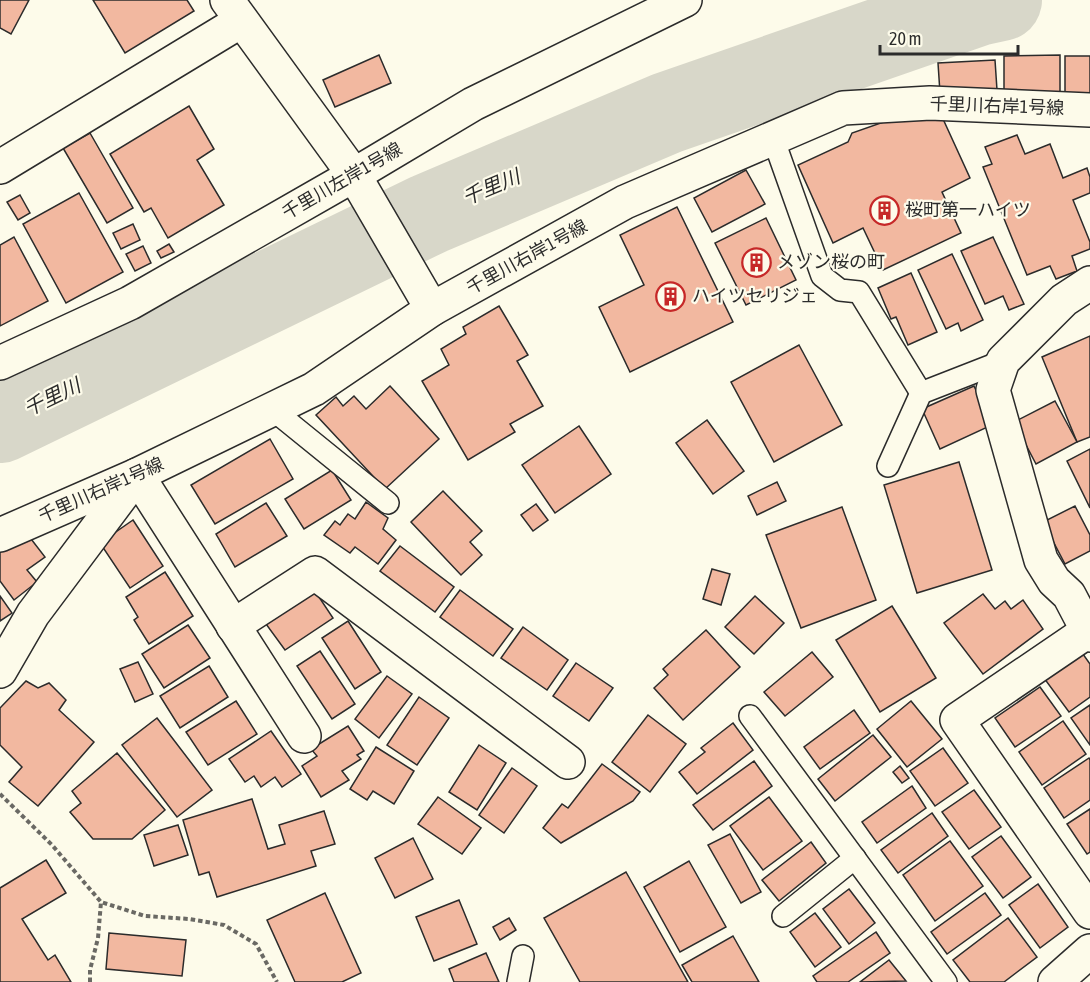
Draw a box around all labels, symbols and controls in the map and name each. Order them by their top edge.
scale bar [880,18,1018,56]
text: 20 m [889,28,921,49]
street label: 千里川右岸1号線 [929,93,1065,118]
street label: 千里川左岸1号線 [278,138,405,223]
water label: 千里川 [459,163,525,209]
building icon: 桜町第一ハイツ [868,194,900,226]
place label: 桜町第一ハイツ [905,199,1031,220]
street label: 千里川右岸1号線 [463,215,591,298]
building icon: メゾン桜の町 [740,246,772,278]
place label: メゾン桜の町 [777,251,885,272]
building icon: ハイツセリジェ [655,280,687,312]
place label: ハイツセリジェ [692,285,818,306]
water label: 千里川 [20,372,86,420]
street label: 千里川右岸1号線 [35,453,166,526]

